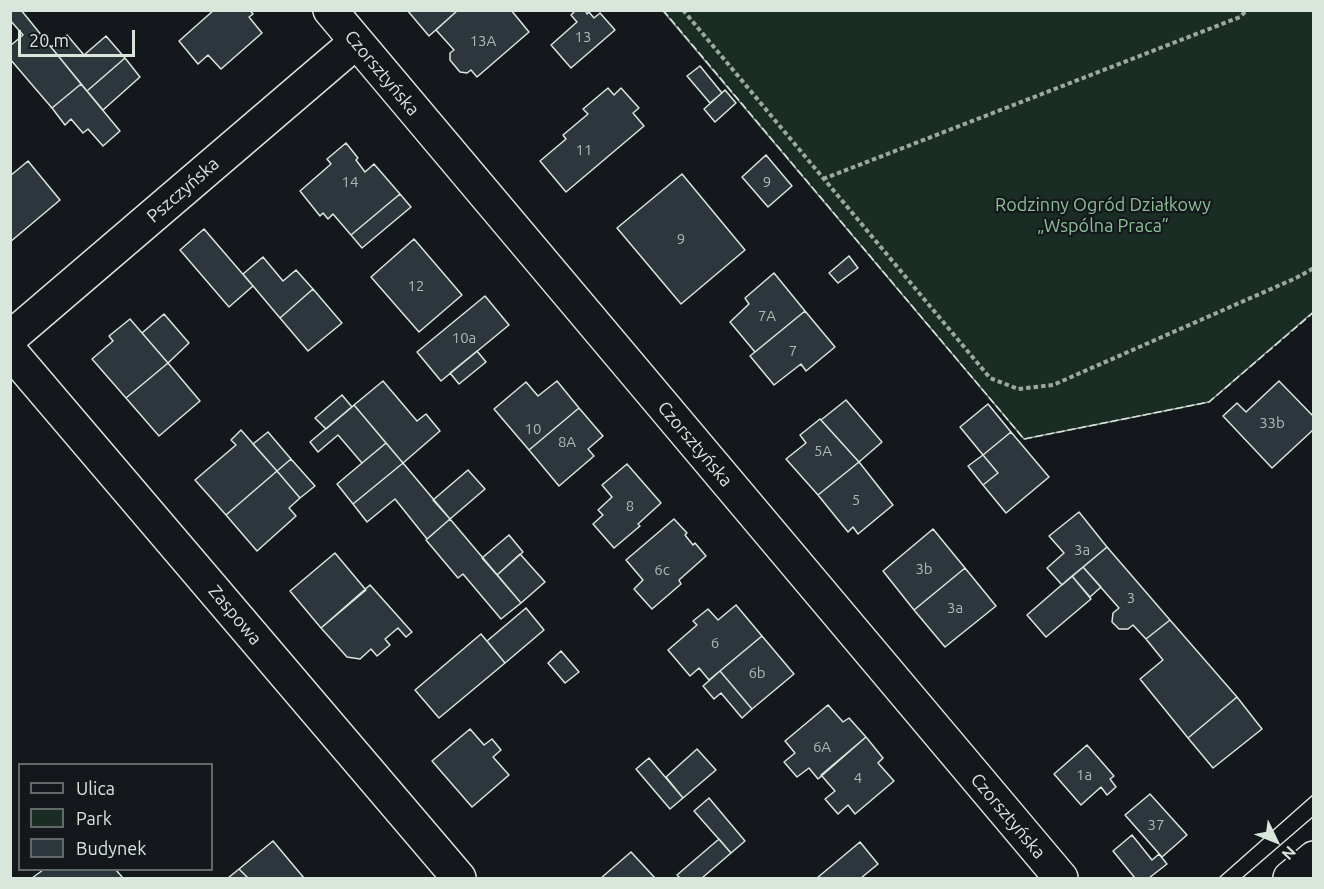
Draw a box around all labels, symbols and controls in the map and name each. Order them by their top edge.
scale bar [21,18,138,56]
street label: Czorsztyńska [340,26,424,120]
house number: 13 [575,28,591,46]
text: 20 m [29,30,69,50]
house number: 13A [470,32,496,50]
house number: 11 [576,141,592,159]
street label: Pszczyńska [143,153,223,227]
house number: 14 [342,173,358,191]
house number: 9 [763,173,771,191]
park label: Rodzinny Ogród Działkowy „Wspólna Praca” [995,194,1211,236]
house number: 9 [677,230,685,248]
house number: 12 [408,277,424,295]
house number: 7A [758,307,776,325]
house number: 10a [452,329,476,347]
house number: 7 [789,342,797,360]
street label: Czorsztyńska [653,397,737,491]
house number: 33b [1259,414,1285,432]
house number: 10 [525,420,541,438]
house number: 8A [558,433,576,451]
house number: 5A [814,442,832,460]
house number: 5 [852,491,860,509]
house number: 8 [626,497,634,515]
house number: 3a [1074,541,1090,559]
house number: 3b [915,560,933,578]
house number: 6c [654,561,670,579]
street label: Zaspowa [204,581,266,649]
house number: 3 [1127,589,1135,607]
house number: 3a [947,599,963,617]
house number: 6 [711,634,719,652]
house number: 6b [748,664,766,682]
house number: 6A [813,738,831,756]
legend [18,763,213,871]
house number: 1a [1076,766,1092,784]
house number: 4 [854,769,862,787]
street label: Czorsztyńska [966,769,1050,863]
text: Ulica [76,778,115,798]
text: Park [76,808,112,828]
north arrow [1246,811,1306,871]
house number: 37 [1148,816,1164,834]
text: Budynek [76,838,146,858]
text: N [1279,843,1300,864]

